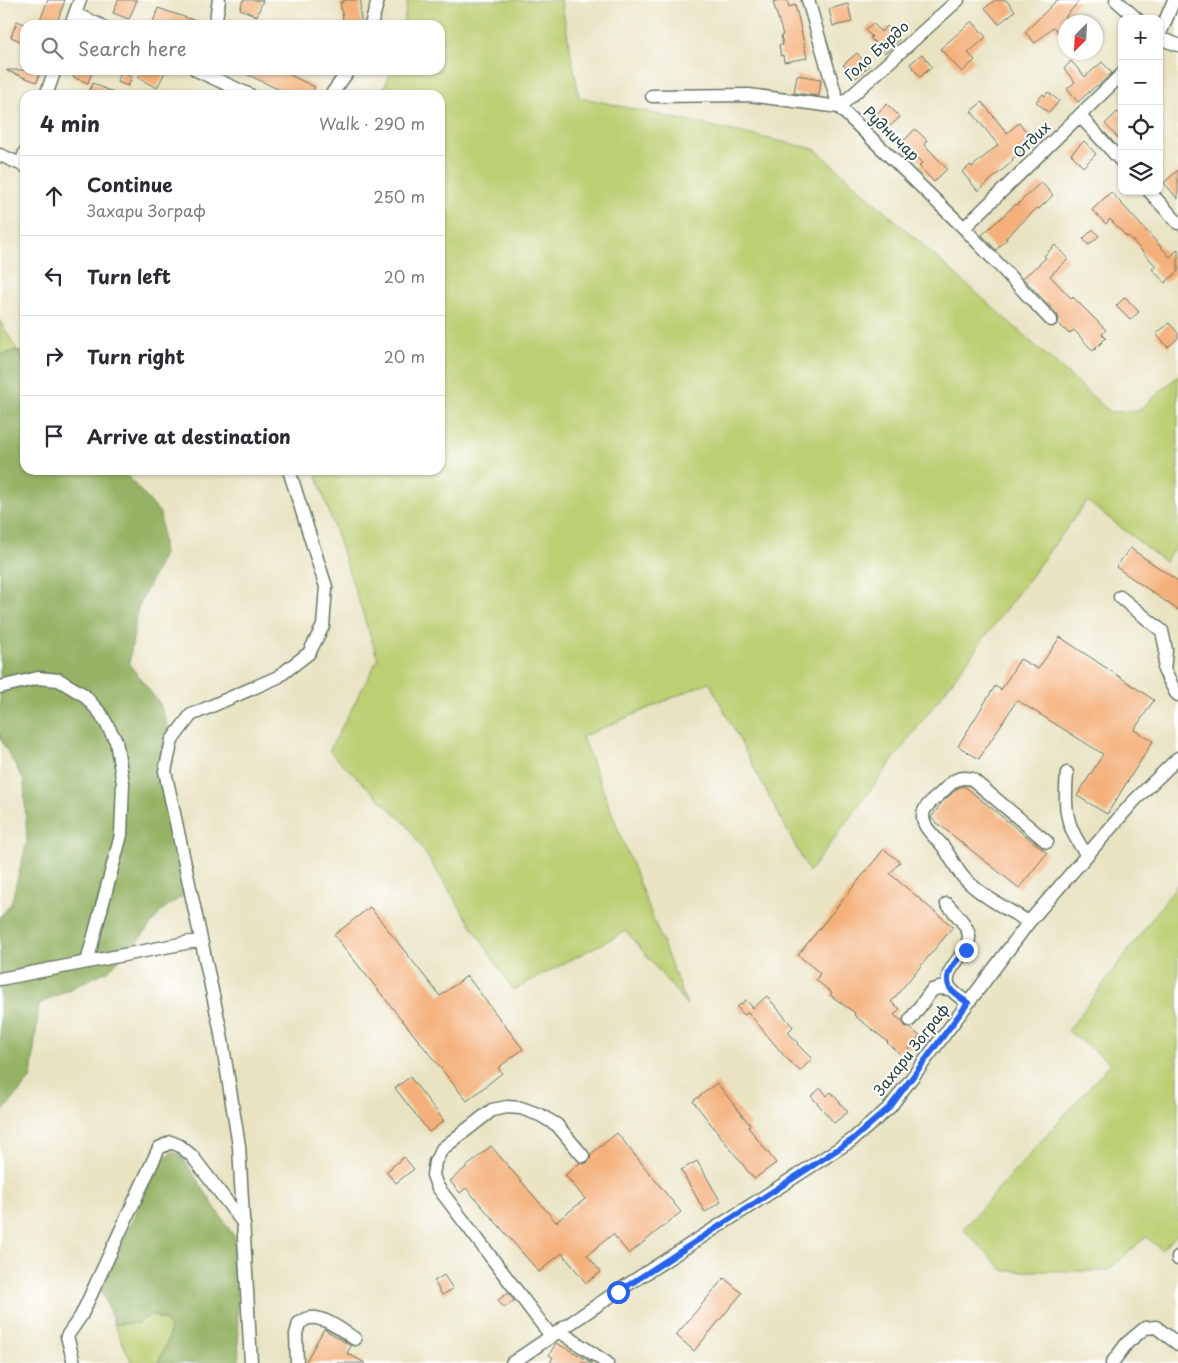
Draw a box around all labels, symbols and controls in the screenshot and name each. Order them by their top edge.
street label: Голо Бърдо [838,14,914,85]
north arrow [1058,15,1103,60]
map controls [1118,15,1163,195]
button: + [1118,15,1163,60]
search box [20,20,445,75]
icon: search [38,34,66,62]
text: Search here [78,34,187,62]
button: − [1118,60,1163,105]
street label: Рудничар [859,100,925,166]
button: locate [1118,105,1163,150]
text: 4 min [40,107,100,139]
text: Walk · 290 m [319,111,425,135]
street label: Отдих [1007,115,1055,163]
button: layers [1118,150,1163,195]
text: Continue [87,170,173,198]
icon: ahead [40,182,68,210]
text: 250 m [374,184,425,208]
text: Захари Зограф [87,198,206,222]
icon: left [40,262,68,290]
text: Turn left [87,262,171,290]
text: 20 m [384,264,425,288]
icon: right [40,342,68,370]
text: Turn right [87,342,185,370]
text: 20 m [384,344,425,368]
icon: arrive [40,422,68,450]
text: Arrive at destination [87,422,291,450]
route end [955,939,978,962]
street label: Захари Зограф [867,998,954,1100]
route start [607,1281,630,1304]

